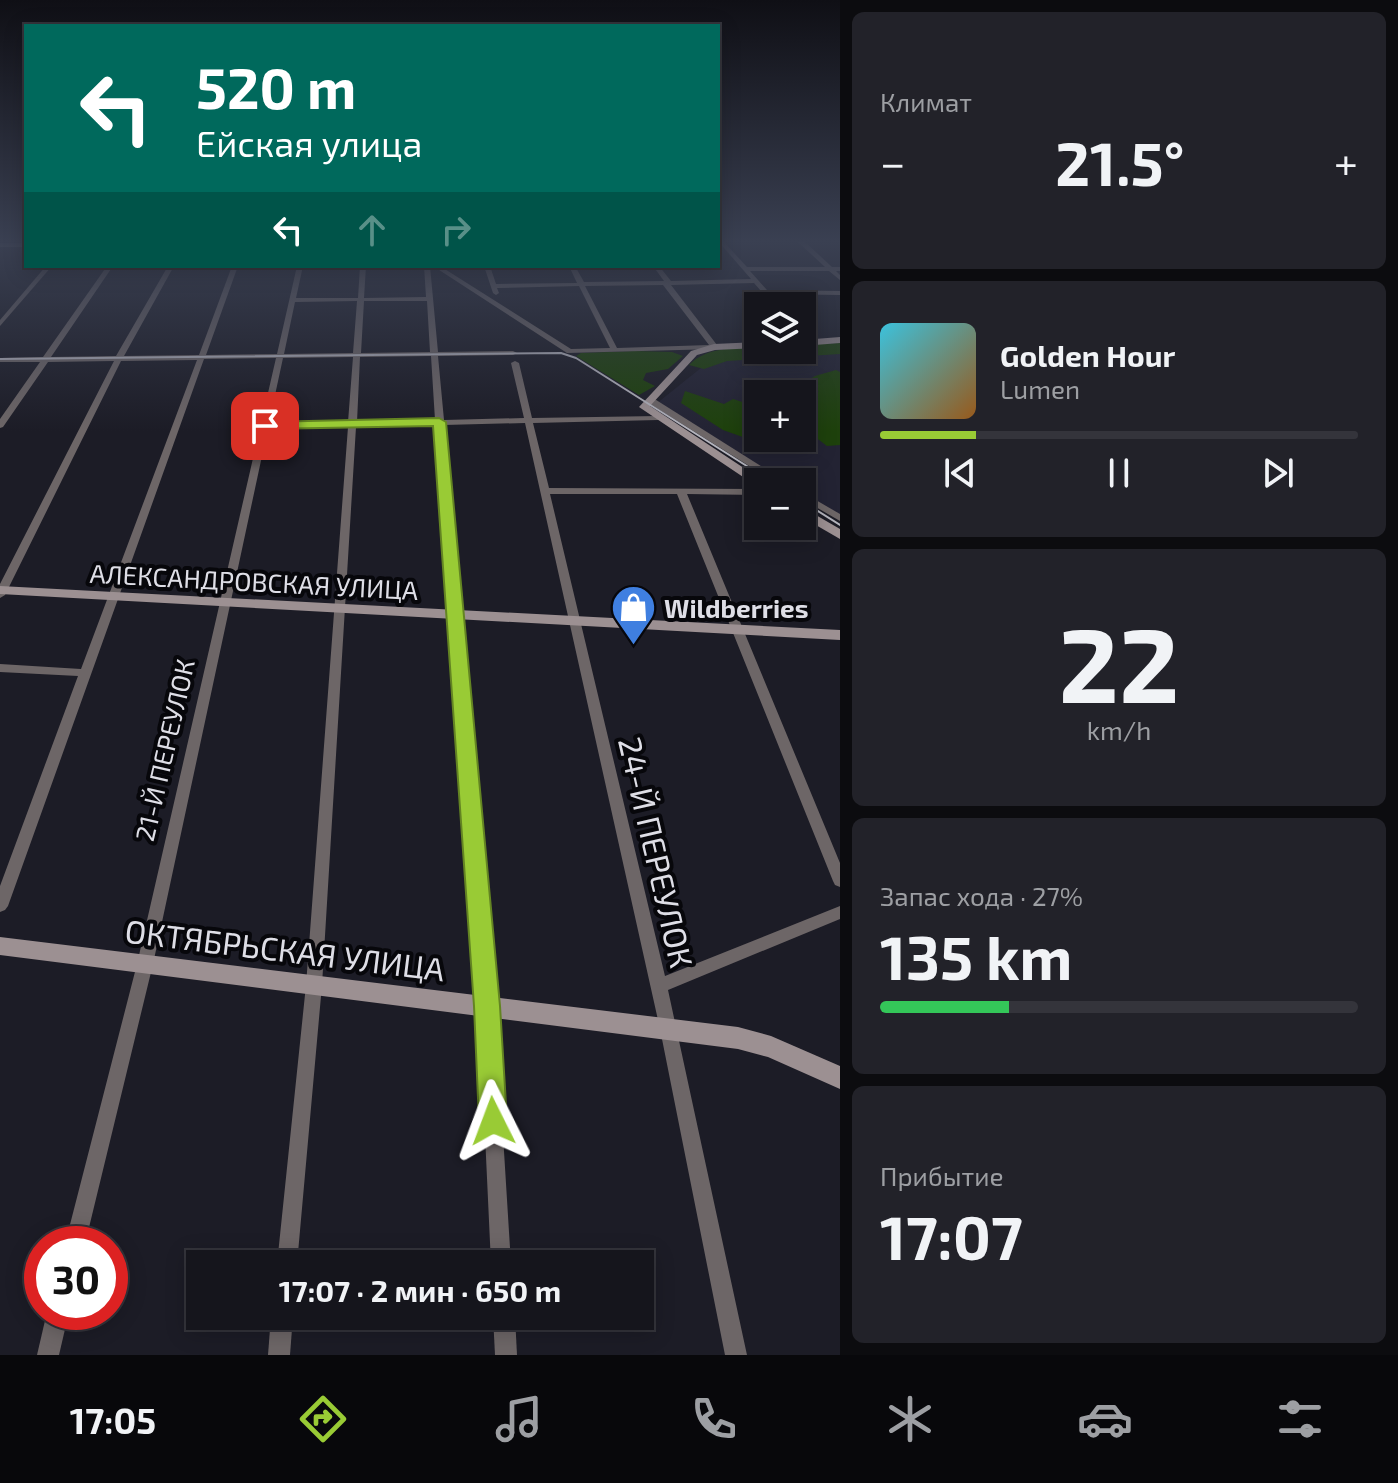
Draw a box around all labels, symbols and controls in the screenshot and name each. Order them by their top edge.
text: 520 m [196,53,356,120]
icon: left [64,56,168,160]
text: Климат [880,86,972,117]
text: Ейская улица [196,121,422,164]
text: 21.5° [1055,126,1184,198]
text: − [880,135,906,188]
text: + [1334,135,1358,188]
icon: left [266,208,310,252]
icon: ahead [350,208,394,252]
icon: right [434,208,478,252]
map controls [744,292,816,540]
button: layers [744,292,816,364]
text: Golden Hour [1000,337,1175,373]
text: Lumen [1000,373,1080,404]
button: + [744,380,816,452]
pin [231,392,299,460]
icon: arrive [243,404,287,448]
icon: previous [938,451,982,495]
icon: pause [1097,451,1141,495]
icon: next [1256,451,1300,495]
button: − [744,468,816,540]
street label: АЛЕКСАНДРОВСКАЯ УЛИЦА [89,557,419,605]
shop icon: Wildberries [609,583,657,646]
place label: Wildberries [664,592,809,623]
text: 22 [1059,599,1179,724]
street label: 21-Й ПЕРЕУЛОК [128,656,200,844]
text: km/h [1087,714,1151,745]
street label: 24-Й ПЕРЕУЛОК [612,733,702,971]
text: Запас хода · 27% [880,880,1083,911]
street label: ОКТЯБРЬСКАЯ УЛИЦА [123,911,447,987]
text: 135 km [880,920,1072,992]
position arrow [451,1079,535,1163]
text: Прибытие [880,1160,1004,1191]
text: 17:07 [880,1200,1023,1272]
speed limit sign: 30 [24,1226,128,1330]
text: 17:07 · 2 мин · 650 m [279,1272,561,1308]
icon: directions [295,1391,351,1447]
icon: music [491,1391,547,1447]
icon: phone [686,1391,742,1447]
icon: climate [882,1391,938,1447]
icon: car [1077,1391,1133,1447]
icon: filters [1272,1391,1328,1447]
text: 17:05 [70,1398,156,1441]

